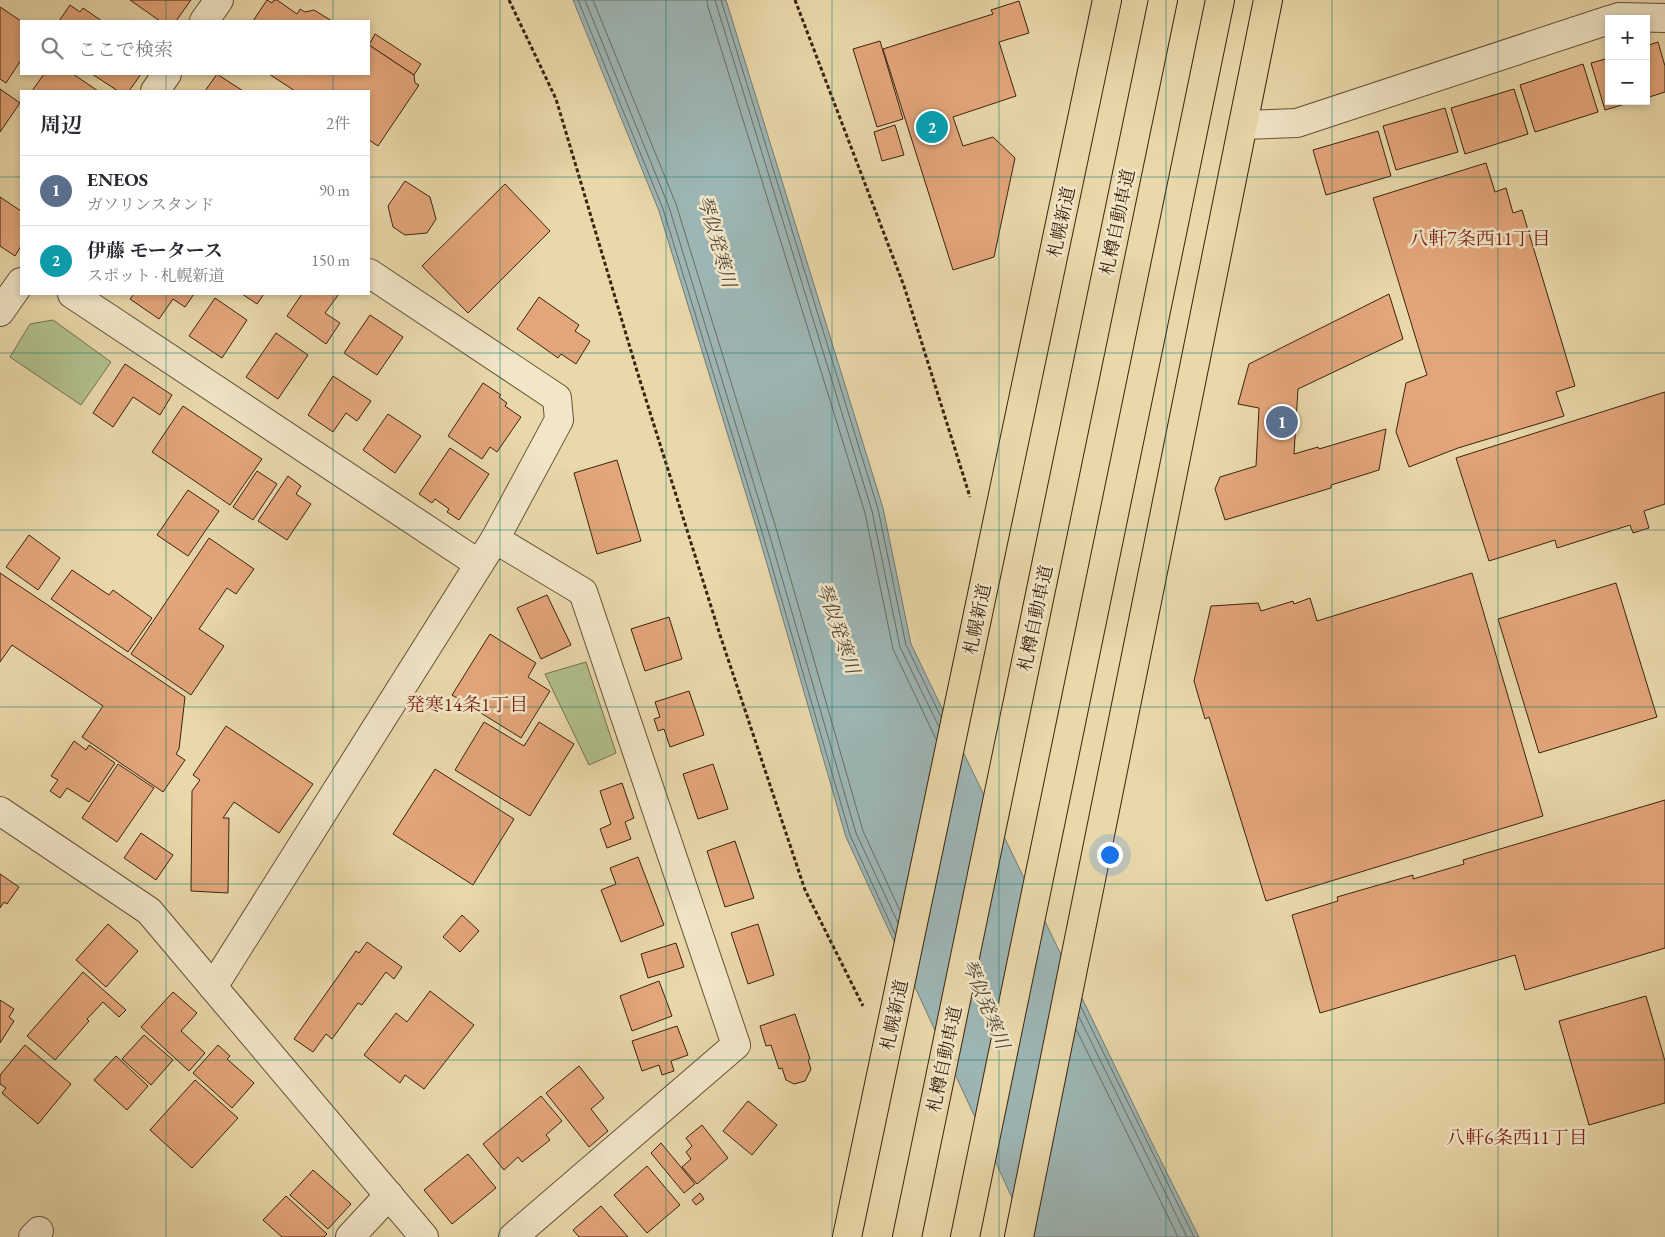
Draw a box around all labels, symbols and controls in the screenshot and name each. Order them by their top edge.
map controls [1605,15,1650,105]
button: + [1605,15,1650,60]
search box [20,20,370,75]
icon: search [38,34,66,62]
text: ここで検索 [78,37,173,62]
button: − [1605,60,1650,105]
pin: 2 [916,108,948,146]
text: 周辺 [40,111,82,138]
text: 2件 [326,113,350,134]
text: ENEOS [87,167,148,192]
street label: 札樽自動車道 [1095,167,1139,277]
text: 1 [52,180,60,201]
text: 90 m [319,180,350,201]
street label: 札幌新道 [1042,184,1080,260]
water label: 琴似発寒川 [692,192,743,292]
text: ガソリンスタンド [87,194,215,215]
district label: 八軒7条西11丁目 [1409,226,1551,251]
text: 伊藤 モータース [87,238,223,263]
text: 2 [52,250,60,271]
text: 150 m [311,250,350,271]
text: スポット · 札幌新道 [87,265,225,286]
pin: 1 [1266,403,1298,441]
street label: 札樽自動車道 [1013,563,1057,673]
water label: 琴似発寒川 [811,579,866,679]
street label: 札幌新道 [958,581,996,657]
district label: 発寒14条1丁目 [406,692,528,717]
your location [1097,842,1123,868]
water label: 琴似発寒川 [957,955,1016,1055]
street label: 札幌新道 [875,977,913,1053]
street label: 札樽自動車道 [922,1004,966,1114]
district label: 八軒6条西11丁目 [1446,1125,1588,1150]

